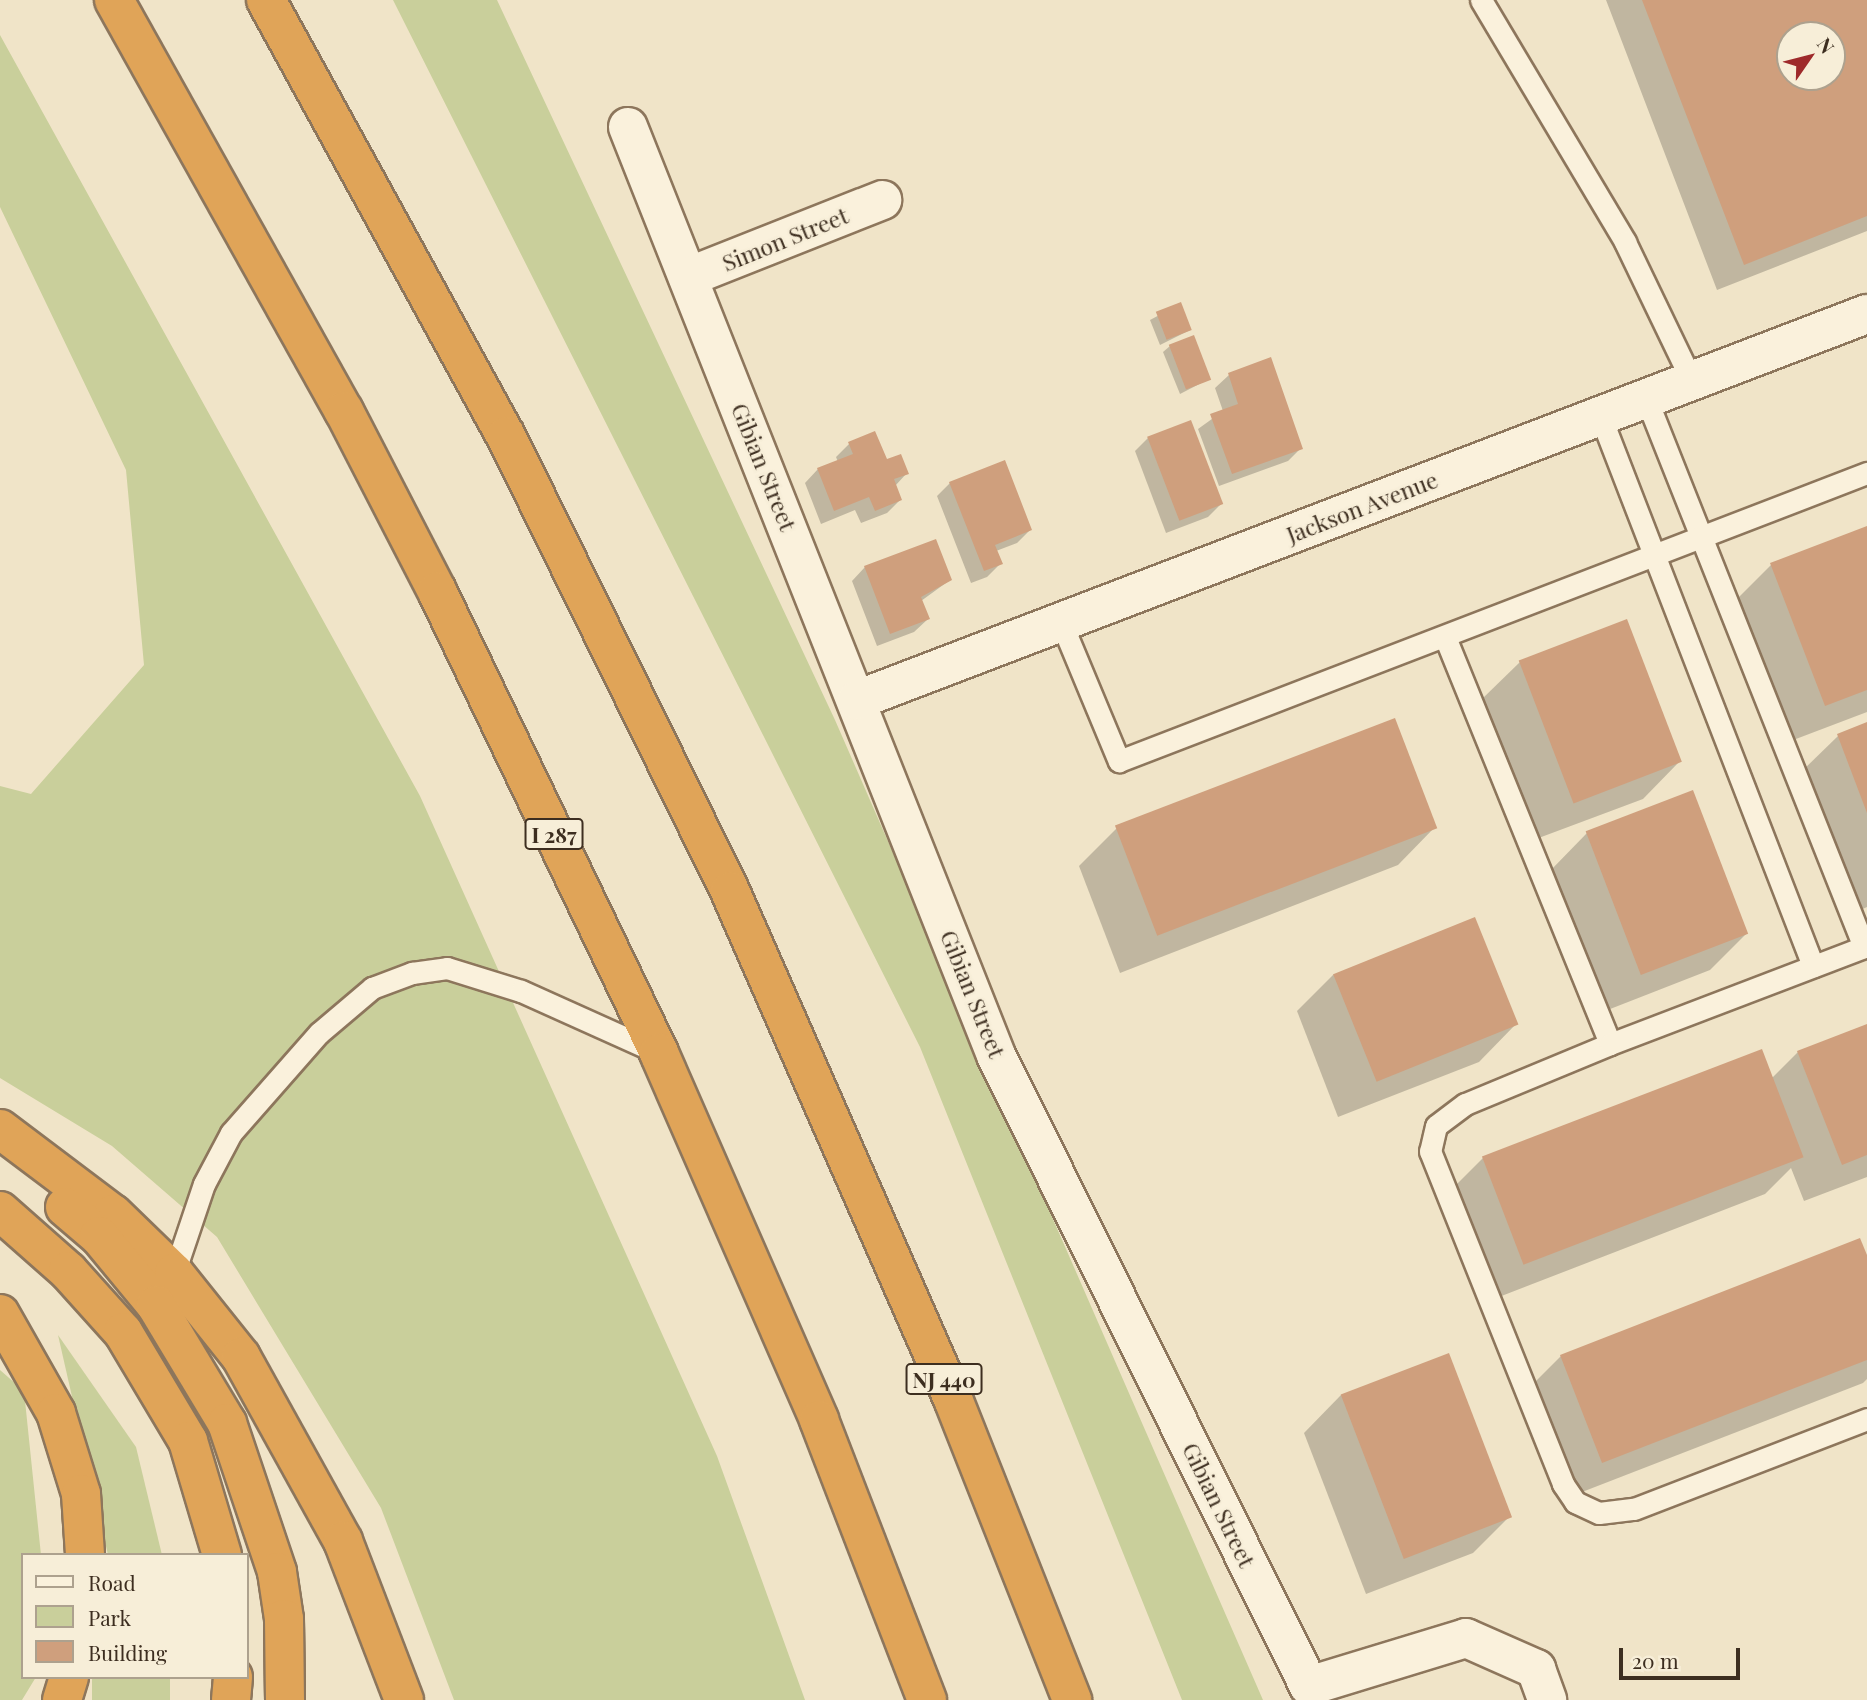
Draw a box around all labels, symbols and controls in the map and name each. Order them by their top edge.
north arrow [1776,21,1846,91]
text: N [1812,32,1841,58]
street label: Simon Street [718,201,852,277]
street label: Gibian Street [726,399,802,535]
street label: Jackson Avenue [1282,465,1442,549]
road number: I 287 [524,816,584,852]
street label: Gibian Street [935,926,1011,1062]
road number: NJ 440 [904,1362,984,1396]
street label: Gibian Street [1177,1438,1261,1572]
legend [21,1553,248,1679]
text: Road [88,1568,136,1596]
text: Park [88,1603,131,1631]
scale bar [1622,1634,1743,1678]
text: Building [88,1638,167,1666]
text: 20 m [1632,1646,1679,1674]

